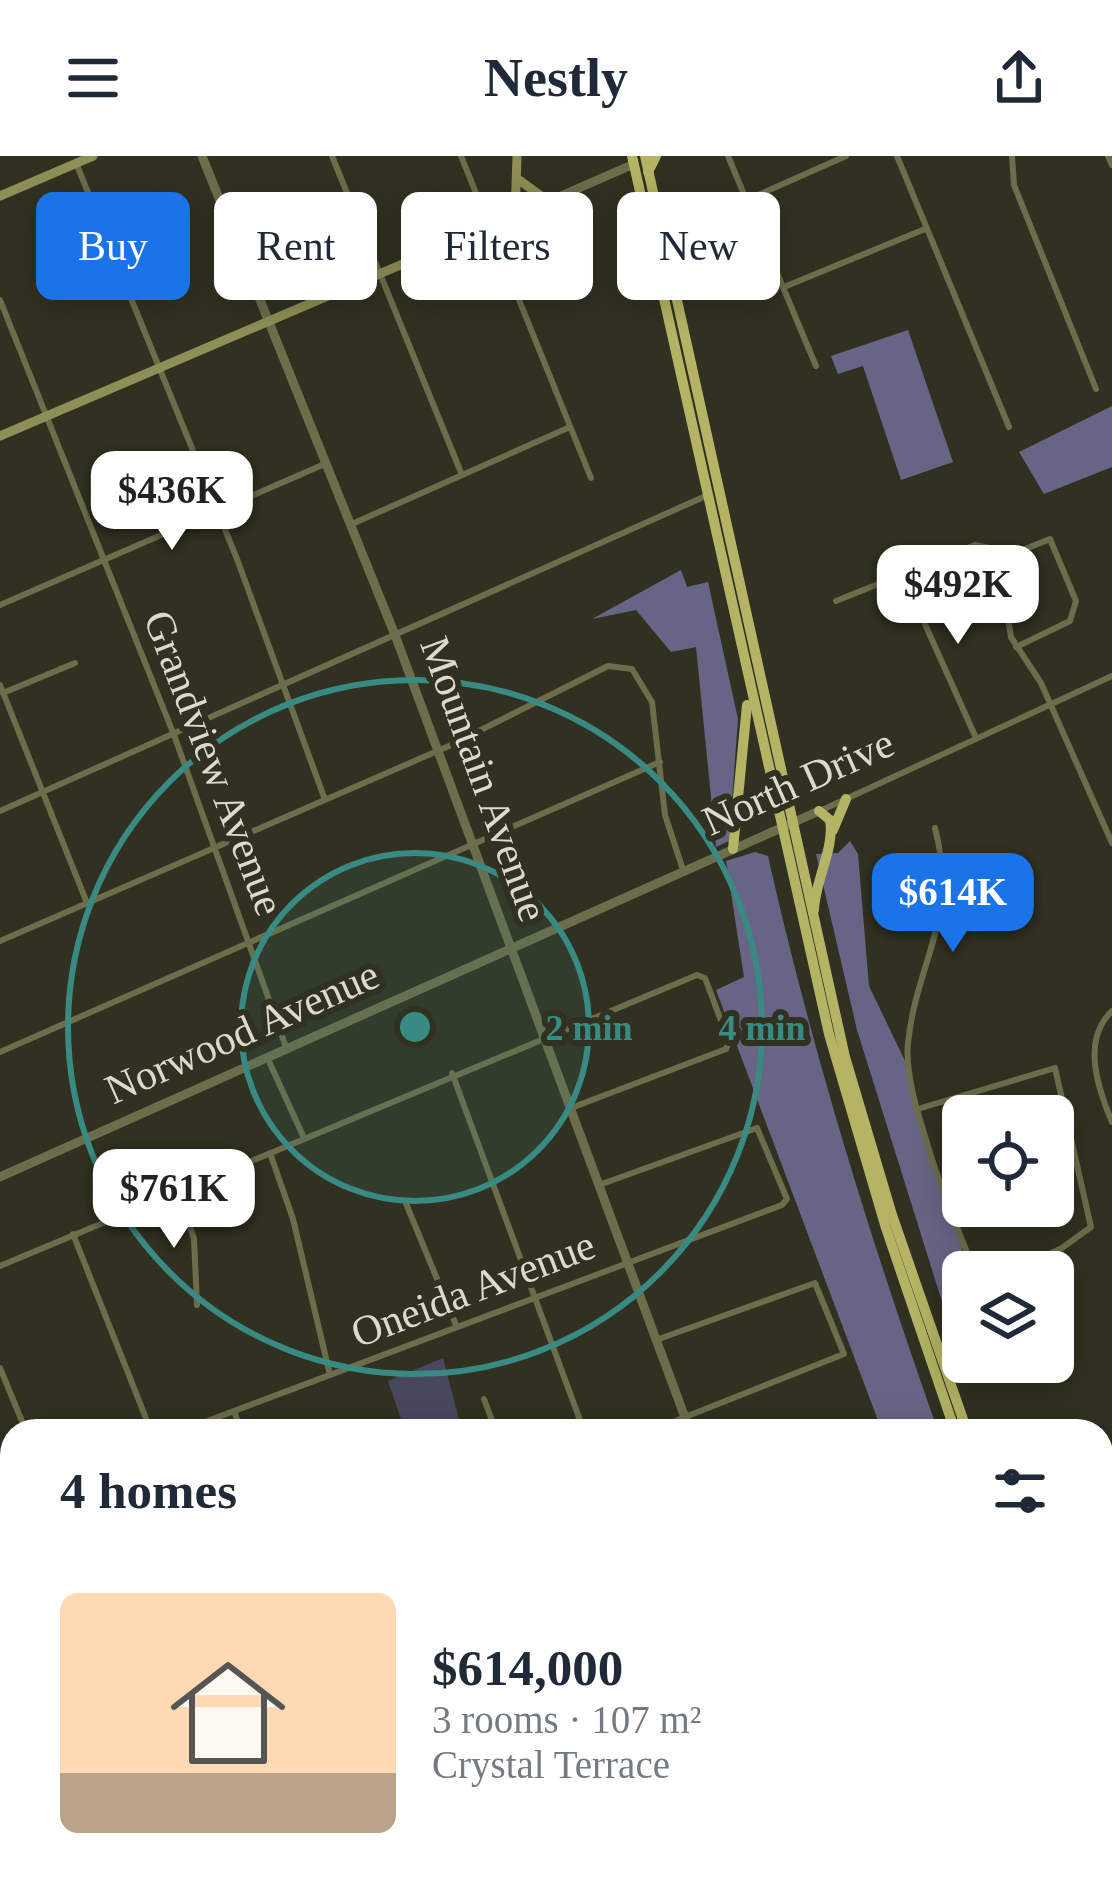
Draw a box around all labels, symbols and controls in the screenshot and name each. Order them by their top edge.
icon: menu [60,45,126,111]
icon: share [986,45,1052,111]
text: Nestly [484,48,628,108]
chip: Buy [36,192,190,300]
chip: Rent [214,192,377,300]
chip: Filters [401,192,593,300]
chip: New [617,192,780,300]
pin: $436K [88,451,256,553]
text: $436K [118,468,226,511]
pin: $492K [874,545,1042,647]
text: $492K [904,562,1012,605]
street label: Grandview Avenue [135,604,293,922]
street label: Mountain Avenue [411,631,557,927]
street label: North Drive [695,719,901,845]
pin: $614K [869,853,1037,955]
text: $614K [899,870,1007,913]
street label: Norwood Avenue [98,951,386,1113]
centre of rings [394,1006,436,1048]
text: 2 min [545,1008,633,1048]
text: 4 min [718,1008,806,1048]
map controls [942,1095,1074,1383]
button: locate [942,1095,1074,1227]
pin: $761K [90,1149,258,1251]
text: $761K [120,1166,228,1209]
street label: Oneida Avenue [345,1221,601,1357]
button: layers [942,1251,1074,1383]
icon: filters [987,1458,1053,1524]
text: 4 homes [60,1463,237,1519]
text: $614,000 [432,1640,623,1696]
icon: home [156,1641,300,1785]
text: 3 rooms · 107 m² [432,1698,702,1741]
text: Crystal Terrace [432,1743,670,1786]

